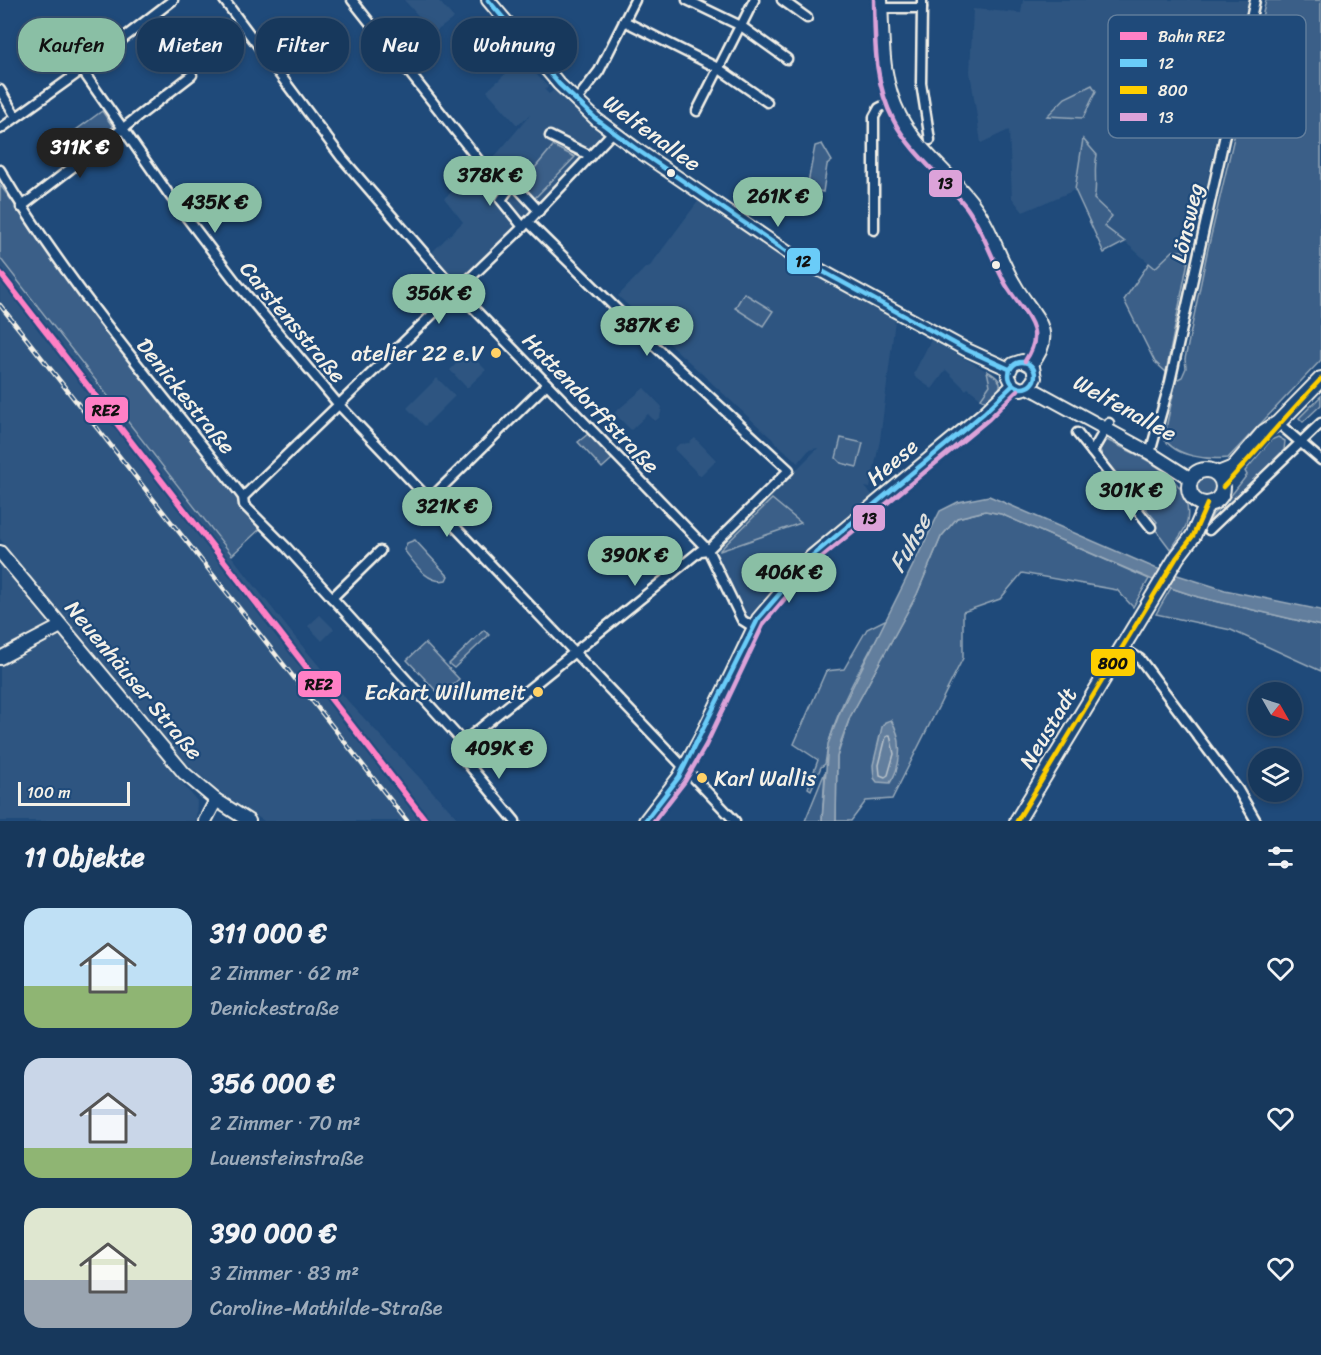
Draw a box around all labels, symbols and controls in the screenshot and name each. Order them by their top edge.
legend [1108,15,1306,138]
chip: Kaufen [18,18,125,72]
chip: Mieten [137,18,244,72]
chip: Filter [256,18,349,72]
chip: Neu [361,18,440,72]
chip: Wohnung [452,18,577,72]
text: Bahn RE2 [1158,22,1225,51]
text: 12 [1158,49,1174,78]
text: 800 [1158,76,1188,105]
street label: Welfenallee [595,84,709,182]
text: 13 [1158,103,1174,132]
pin: 311K € [31,128,129,179]
text: 311K € [51,130,109,165]
pin: 378K € [441,156,539,207]
text: 378K € [457,158,523,193]
unlabelled marker [665,167,677,179]
line badge: 13 [928,169,963,198]
text: 13 [937,169,953,198]
pin: 261K € [729,177,827,228]
text: 261K € [747,179,809,214]
street label: Lönsweg [1159,179,1215,267]
pin: 435K € [166,183,264,234]
text: 435K € [182,185,248,220]
line badge: 12 [786,247,821,275]
text: 12 [795,247,812,276]
street label: Carstensstraße [229,252,357,392]
unlabelled marker [990,259,1002,271]
pin: 356K € [390,274,488,325]
text: 356K € [406,276,472,311]
pin: 387K € [598,306,696,357]
text: 387K € [614,308,680,343]
street label: Hattendorffstraße [513,323,669,483]
street label: Denickestraße [126,329,246,463]
place label: atelier 22 e.V [352,334,485,373]
marker: atelier 22 e.V [489,346,503,360]
street label: Welfenallee [1066,363,1184,453]
line badge: RE2 [84,396,129,424]
text: RE2 [91,396,121,425]
street label: Heese [857,428,927,496]
pin: 301K € [1082,471,1180,522]
text: 301K € [1100,473,1162,508]
pin: 321K € [398,487,496,538]
text: 321K € [416,489,478,524]
water label: Fuhse [877,503,945,580]
line badge: 13 [852,504,886,532]
text: 13 [861,504,877,533]
pin: 390K € [586,536,684,587]
text: 390K € [602,538,668,573]
pin: 406K € [740,553,838,604]
text: 406K € [755,555,823,590]
street label: Neuenhäuser Straße [55,591,213,769]
line badge: 800 [1090,648,1136,677]
text: 800 [1097,649,1128,678]
line badge: RE2 [297,670,342,698]
text: RE2 [304,670,334,699]
place label: Eckart Willumeit [364,673,526,712]
street label: Neustadt [1008,679,1088,777]
north arrow [1248,682,1302,736]
map controls [1248,682,1302,802]
marker: Eckart Willumeit [531,685,545,699]
pin: 409K € [450,729,548,780]
text: 409K € [465,731,533,766]
button: layers [1248,748,1302,802]
place label: Karl Wallis [714,759,817,798]
marker: Karl Wallis [695,771,709,785]
text: 100 m [27,778,71,807]
scale bar [18,779,130,806]
text: 11 Objekte [24,834,145,880]
icon: filters [1264,841,1297,874]
text: 311 000 € [210,910,327,956]
icon: home [72,932,144,1004]
icon: heart [1264,952,1297,985]
text: 2 Zimmer · 62 m² [210,956,359,991]
text: Denickestraße [210,991,339,1026]
text: 356 000 € [210,1060,335,1106]
icon: home [72,1082,144,1154]
icon: heart [1264,1102,1297,1135]
text: 2 Zimmer · 70 m² [210,1106,361,1141]
text: Lauensteinstraße [210,1141,364,1176]
text: 390 000 € [210,1210,337,1256]
icon: home [72,1232,144,1304]
icon: heart [1264,1252,1297,1285]
text: 3 Zimmer · 83 m² [210,1256,359,1291]
text: Caroline-Mathilde-Straße [210,1291,442,1326]

